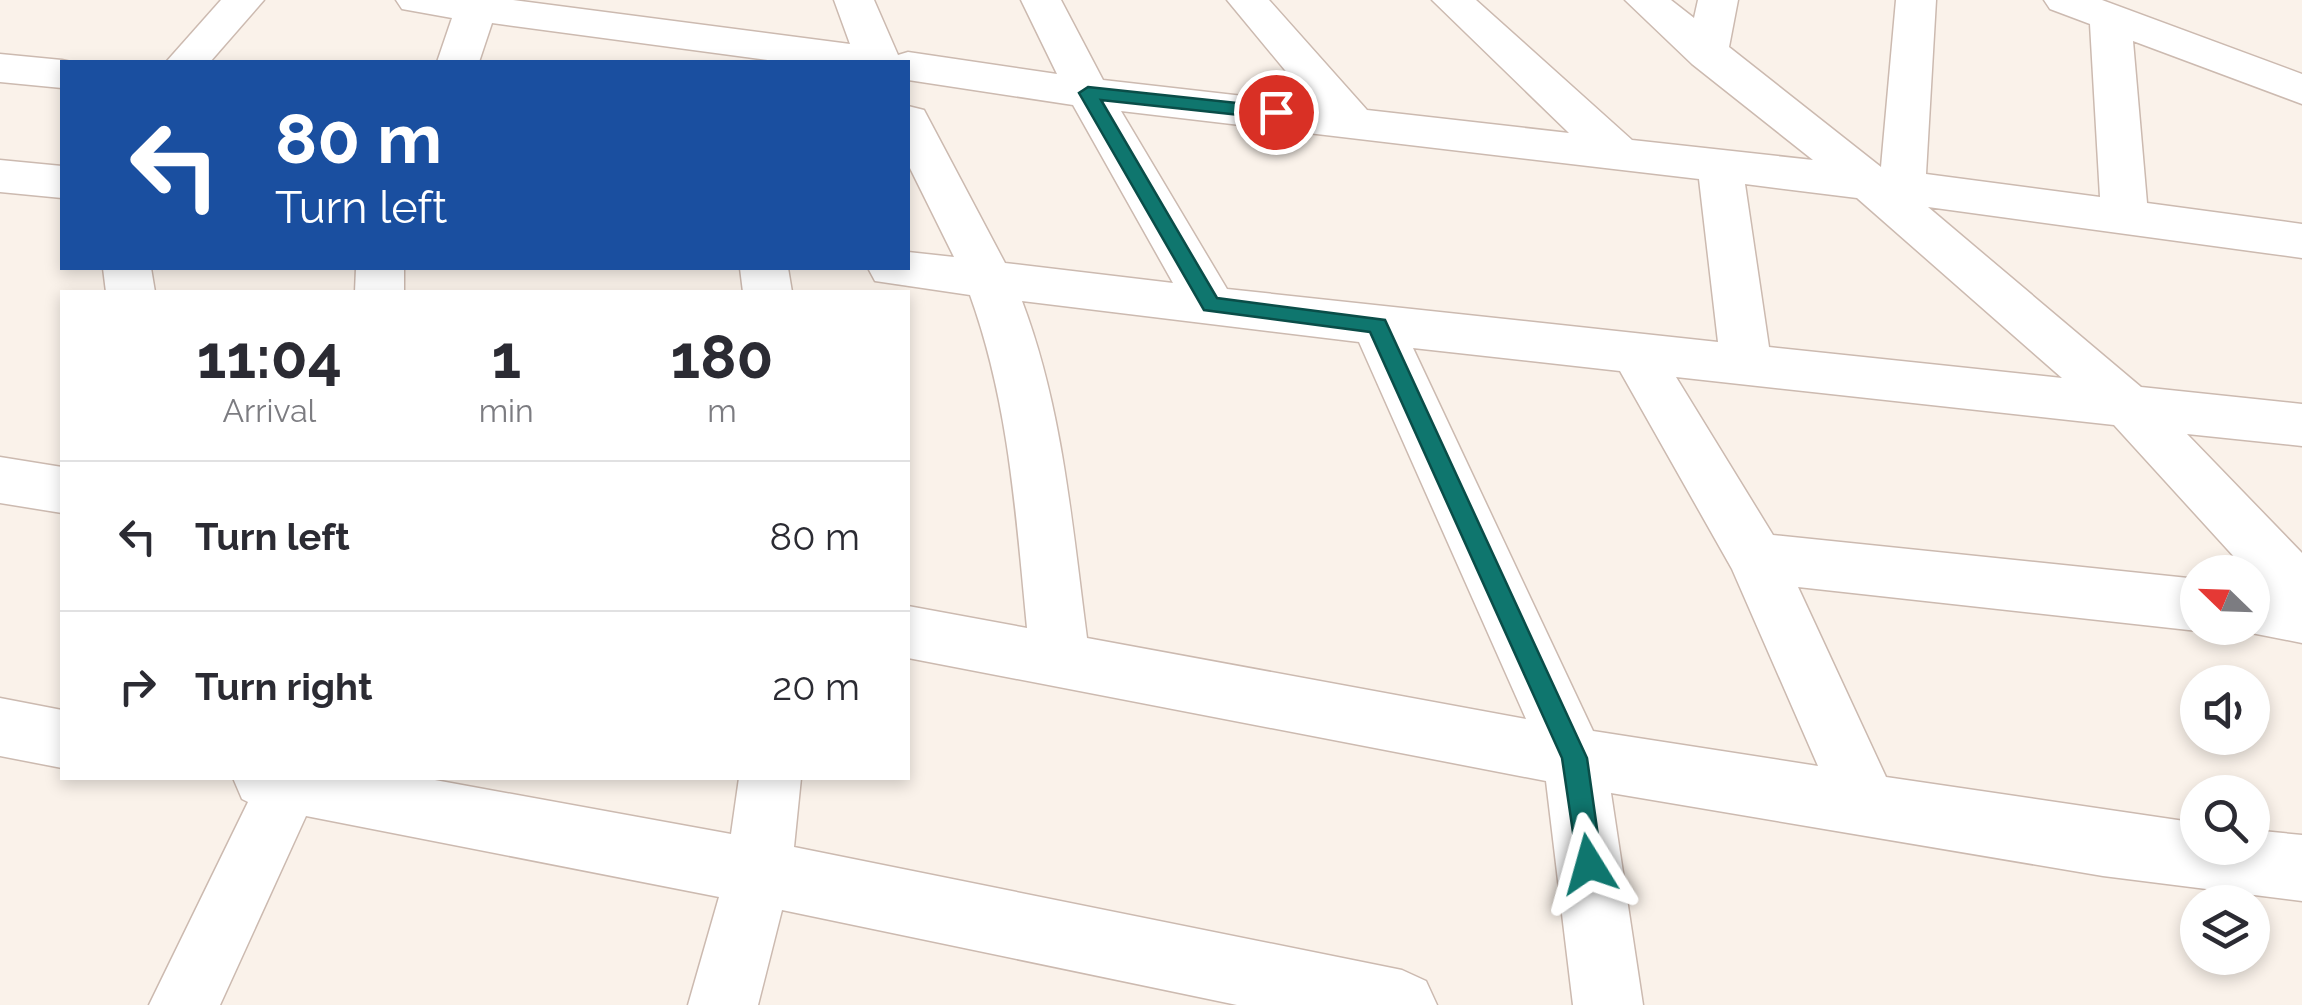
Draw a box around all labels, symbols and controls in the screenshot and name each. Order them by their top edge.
pin [1234,70,1319,155]
icon: arrive [1249,85,1304,140]
text: 80 m [275,97,442,179]
icon: left [110,100,240,230]
text: Turn left [275,181,447,234]
text: 11:04 [197,322,342,392]
text: 1 [491,322,521,392]
text: 180 [671,322,773,392]
text: Arrival [222,392,316,429]
text: min [479,392,534,429]
text: m [707,392,737,429]
icon: left [110,509,165,564]
text: Turn left [195,514,350,559]
text: 80 m [770,514,860,559]
north arrow [2180,555,2270,645]
map controls [2180,555,2270,975]
icon: right [110,659,165,714]
text: Turn right [195,664,372,709]
text: 20 m [772,664,860,709]
button: sound [2180,665,2270,755]
button: search [2180,775,2270,865]
position arrow [1537,812,1641,916]
button: layers [2180,885,2270,975]

